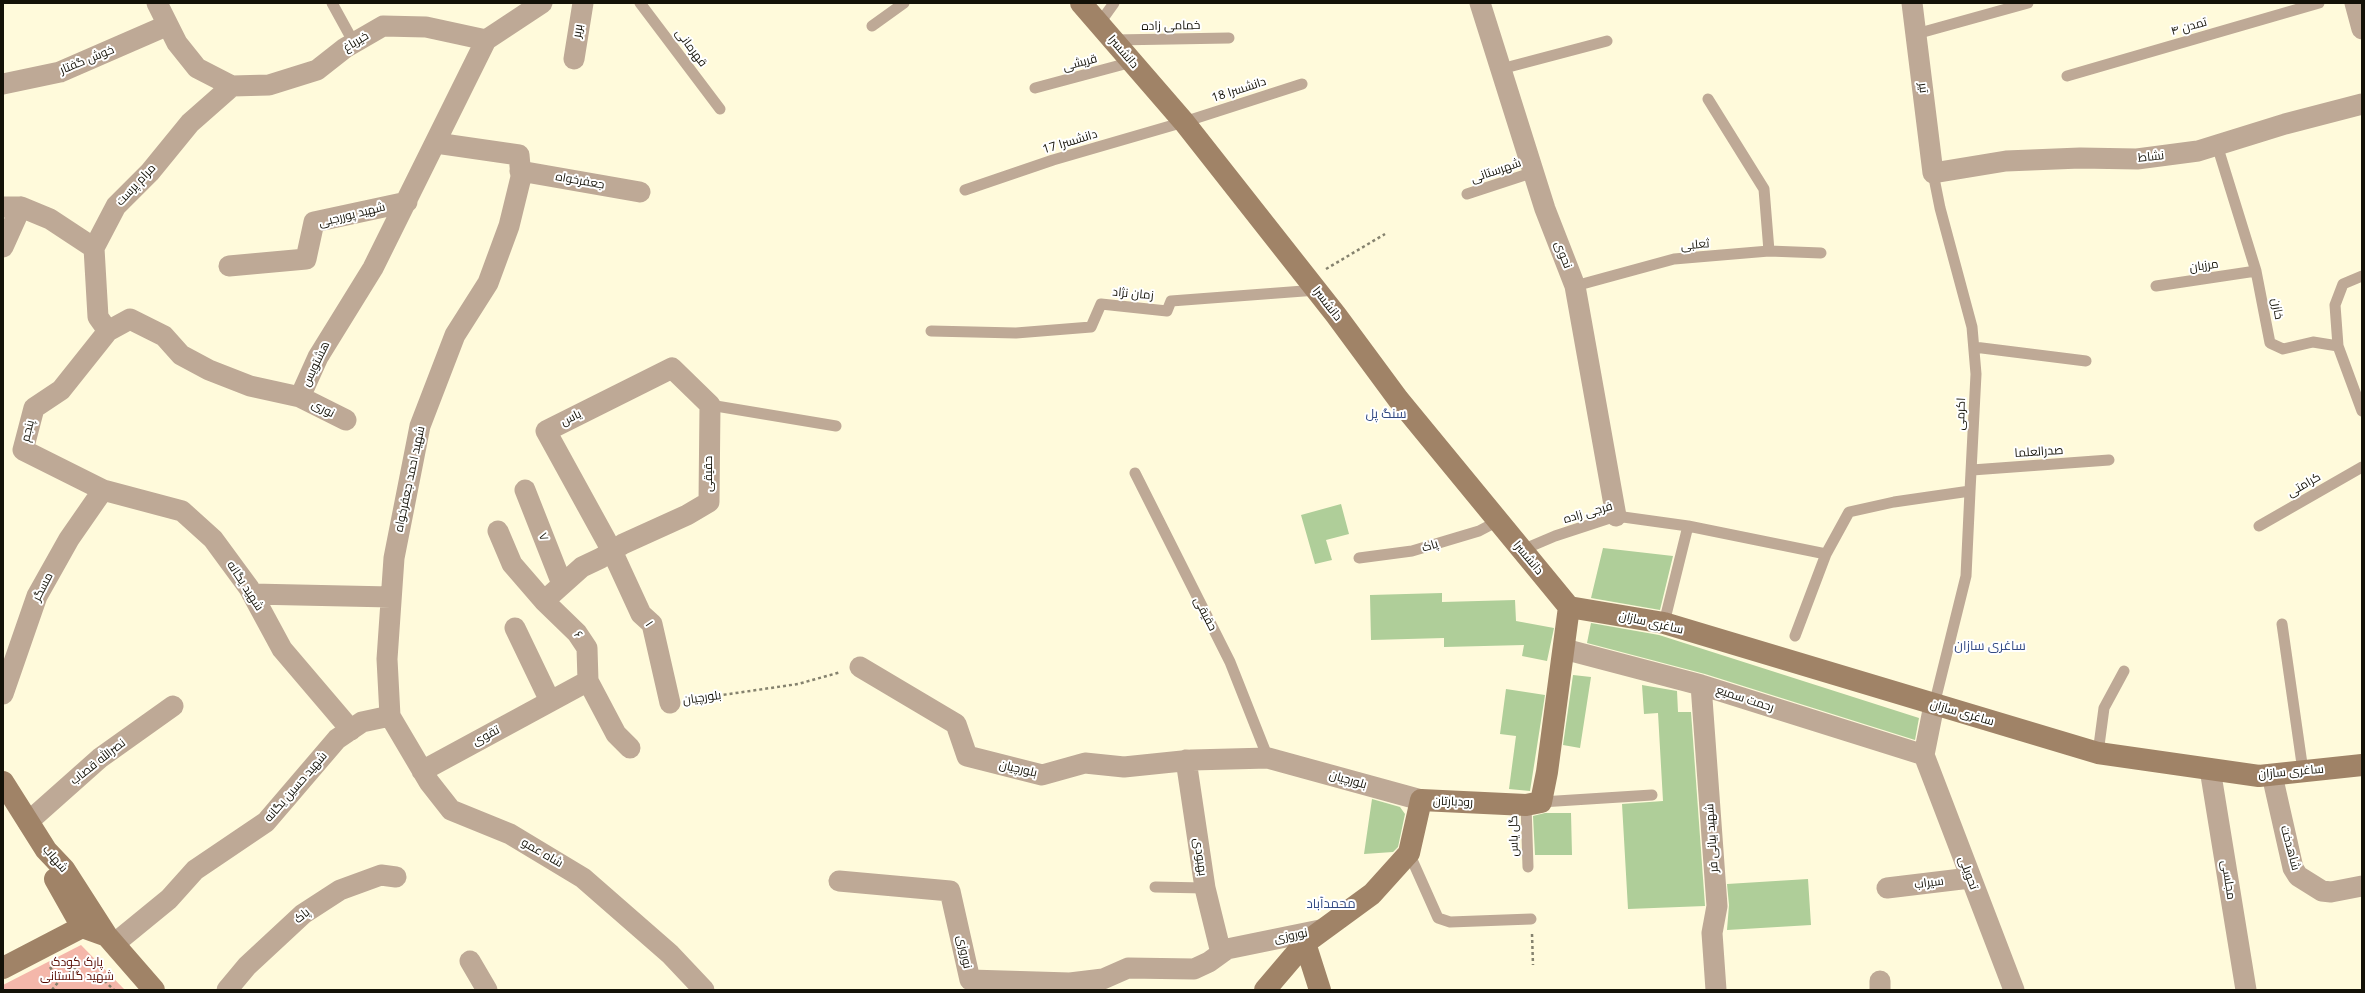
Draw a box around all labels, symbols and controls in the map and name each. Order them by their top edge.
street label: تمدن ۴ [2169,15,2209,39]
street label: خمامی زاده [1141,18,1201,34]
street label: بربر [570,23,586,39]
street label: قهرمانی [672,26,710,70]
street label: خیرباغ [341,29,371,55]
street label: دانشسرا [1105,32,1141,72]
street label: خوش گفتار [58,43,116,77]
street label: قریشی [1061,52,1099,74]
street label: دانشسرا 18 [1210,74,1268,106]
street label: تیر [1915,82,1931,94]
street label: دانشسرا 17 [1041,127,1099,157]
street label: نشاط [2137,148,2165,166]
street label: شهرستانی [1469,156,1523,186]
street label: مرام پرست [113,161,159,209]
street label: جعفرخواه [554,170,606,192]
street label: شهید پوررجبی [317,200,387,230]
street label: ثعلبی [1680,237,1710,253]
street label: نحوی [1551,239,1575,271]
street label: مرزبان [2189,257,2219,275]
street label: دانشسرا [1309,284,1345,324]
street label: زمان نژاد [1112,285,1154,303]
street label: خازن [2268,297,2286,321]
street label: هشتویس [299,339,333,389]
street label: نوری [309,397,337,421]
street label: اکرمی [1953,397,1969,431]
district label: سنگ پل [1365,406,1407,422]
street label: یاس [558,407,584,429]
street label: پنجم [18,419,38,443]
street label: شهید احمد جعفرخواه [392,425,428,533]
street label: صدرالعلما [2014,443,2064,461]
street label: حقیقی [702,456,716,492]
street label: کرامتی [2285,470,2323,500]
street label: فرجی زاده [1562,499,1614,527]
street label: ۷ [535,531,551,543]
street label: پاک [1420,537,1440,555]
street label: دانشسرا [1510,538,1546,578]
street label: شهید یگانه [224,558,266,614]
street label: مسگر [30,570,56,604]
street label: حقیقی [1190,595,1220,633]
street label: ساغری سازان [1617,609,1685,637]
street label: ۱ [642,619,656,629]
street label: ۶ [571,628,585,642]
district label: ساغری سازان [1954,638,2026,654]
street label: رحمت سمیع [1714,683,1776,715]
street label: بلورچیان [682,688,722,708]
street label: ساغری سازان [1928,697,1996,729]
street label: تقوی [470,723,502,749]
street label: نصرالله قصاب [67,736,129,788]
street label: شهید حسین یگانه [262,749,330,825]
street label: بلورچیان [998,758,1038,780]
street label: ساغری سازان [2258,762,2324,782]
street label: بلورچیان [1327,768,1369,792]
street label: رودبارتان [1433,794,1473,810]
street label: شهید بیانی فر [1702,803,1722,873]
street label: گل یاس [1506,815,1522,857]
street label: شاهدخت [2277,824,2303,872]
street label: شاه عمو [519,835,565,871]
street label: بهبودی [1190,837,1210,877]
street label: شهاب [39,843,71,875]
street label: تحویلی [1955,854,1981,892]
street label: مجلسی [2218,859,2238,901]
street label: سیراب [1913,874,1945,892]
district label: محمدآباد [1307,896,1355,912]
street label: پاک [291,905,313,927]
street label: نوروزی [1273,926,1309,946]
street label: نوروزی [953,934,975,970]
park label: پارک کودک شهید گلستانی [40,956,114,984]

